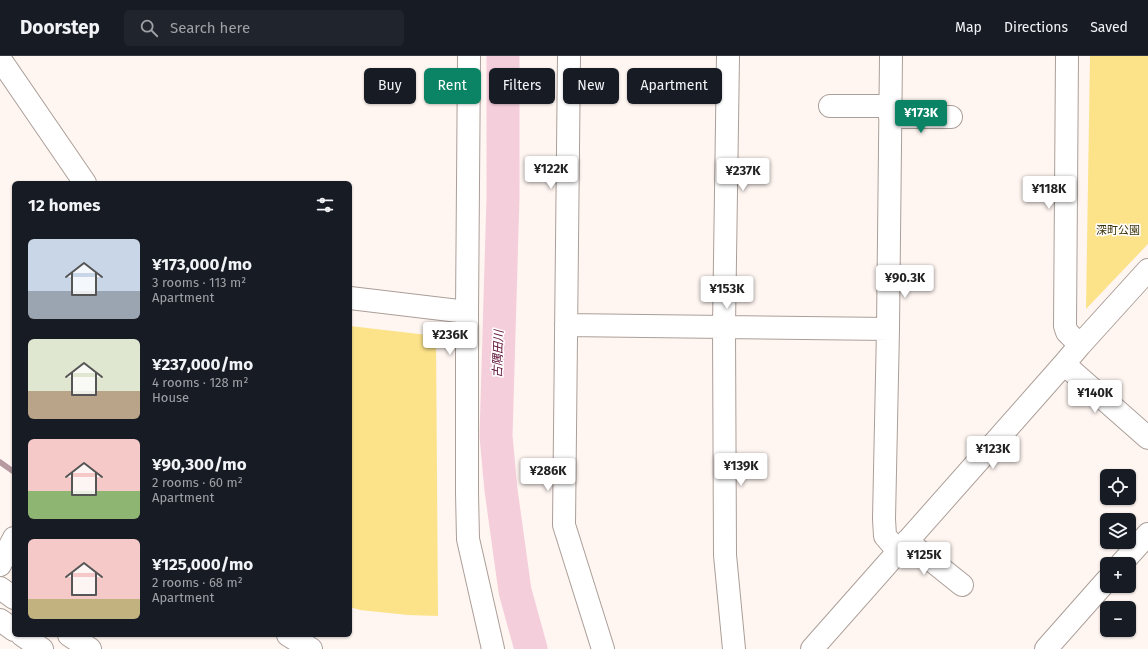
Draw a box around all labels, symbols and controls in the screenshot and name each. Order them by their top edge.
search box [124,10,404,46]
text: Doorstep [20,16,100,39]
icon: search [138,17,160,39]
text: Search here [170,19,250,37]
text: Map [955,19,982,36]
text: Directions [1004,19,1068,36]
text: Saved [1090,19,1128,36]
chip: Buy [364,68,416,104]
chip: Rent [424,68,481,104]
chip: Filters [489,68,555,104]
chip: New [563,68,619,104]
chip: Apartment [627,68,722,104]
pin: ¥173K [893,100,949,134]
text: ¥173K [904,105,938,120]
pin: ¥122K [523,156,579,190]
pin: ¥237K [715,158,771,192]
text: ¥122K [534,161,568,176]
text: ¥237K [726,163,760,178]
pin: ¥118K [1021,176,1077,210]
text: ¥118K [1032,181,1066,196]
icon: filters [314,194,336,216]
text: 12 homes [28,195,100,216]
park label: 深町公園 [1096,224,1140,237]
text: ¥173,000/mo [152,254,252,275]
icon: home [60,255,108,303]
pin: ¥90.3K [872,265,938,299]
text: ¥90.3K [885,270,925,285]
text: 3 rooms · 113 m² [152,275,246,290]
pin: ¥153K [699,276,755,310]
text: ¥153K [710,281,744,296]
text: Apartment [152,290,214,305]
pin: ¥236K [422,322,478,356]
text: ¥236K [432,327,468,342]
water label: 古隅田川 [490,328,506,378]
text: ¥237,000/mo [152,354,253,375]
icon: home [60,355,108,403]
text: 4 rooms · 128 m² [152,375,248,390]
pin: ¥140K [1067,380,1123,414]
text: ¥140K [1077,385,1113,400]
text: House [152,390,189,405]
pin: ¥123K [965,436,1021,470]
text: ¥123K [976,441,1010,456]
pin: ¥139K [713,453,769,487]
text: ¥90,300/mo [152,454,247,475]
icon: home [60,455,108,503]
pin: ¥286K [520,458,576,492]
text: ¥139K [723,458,759,473]
text: ¥286K [529,463,567,478]
map controls [1100,469,1136,637]
button: locate [1100,469,1136,505]
text: 2 rooms · 60 m² [152,475,243,490]
text: Apartment [152,490,214,505]
button: layers [1100,513,1136,549]
pin: ¥125K [896,542,952,576]
text: ¥125K [907,547,941,562]
text: ¥125,000/mo [152,554,253,575]
icon: home [60,555,108,603]
button: + [1100,557,1136,593]
text: 2 rooms · 68 m² [152,575,243,590]
text: Apartment [152,590,214,605]
button: − [1100,601,1136,637]

